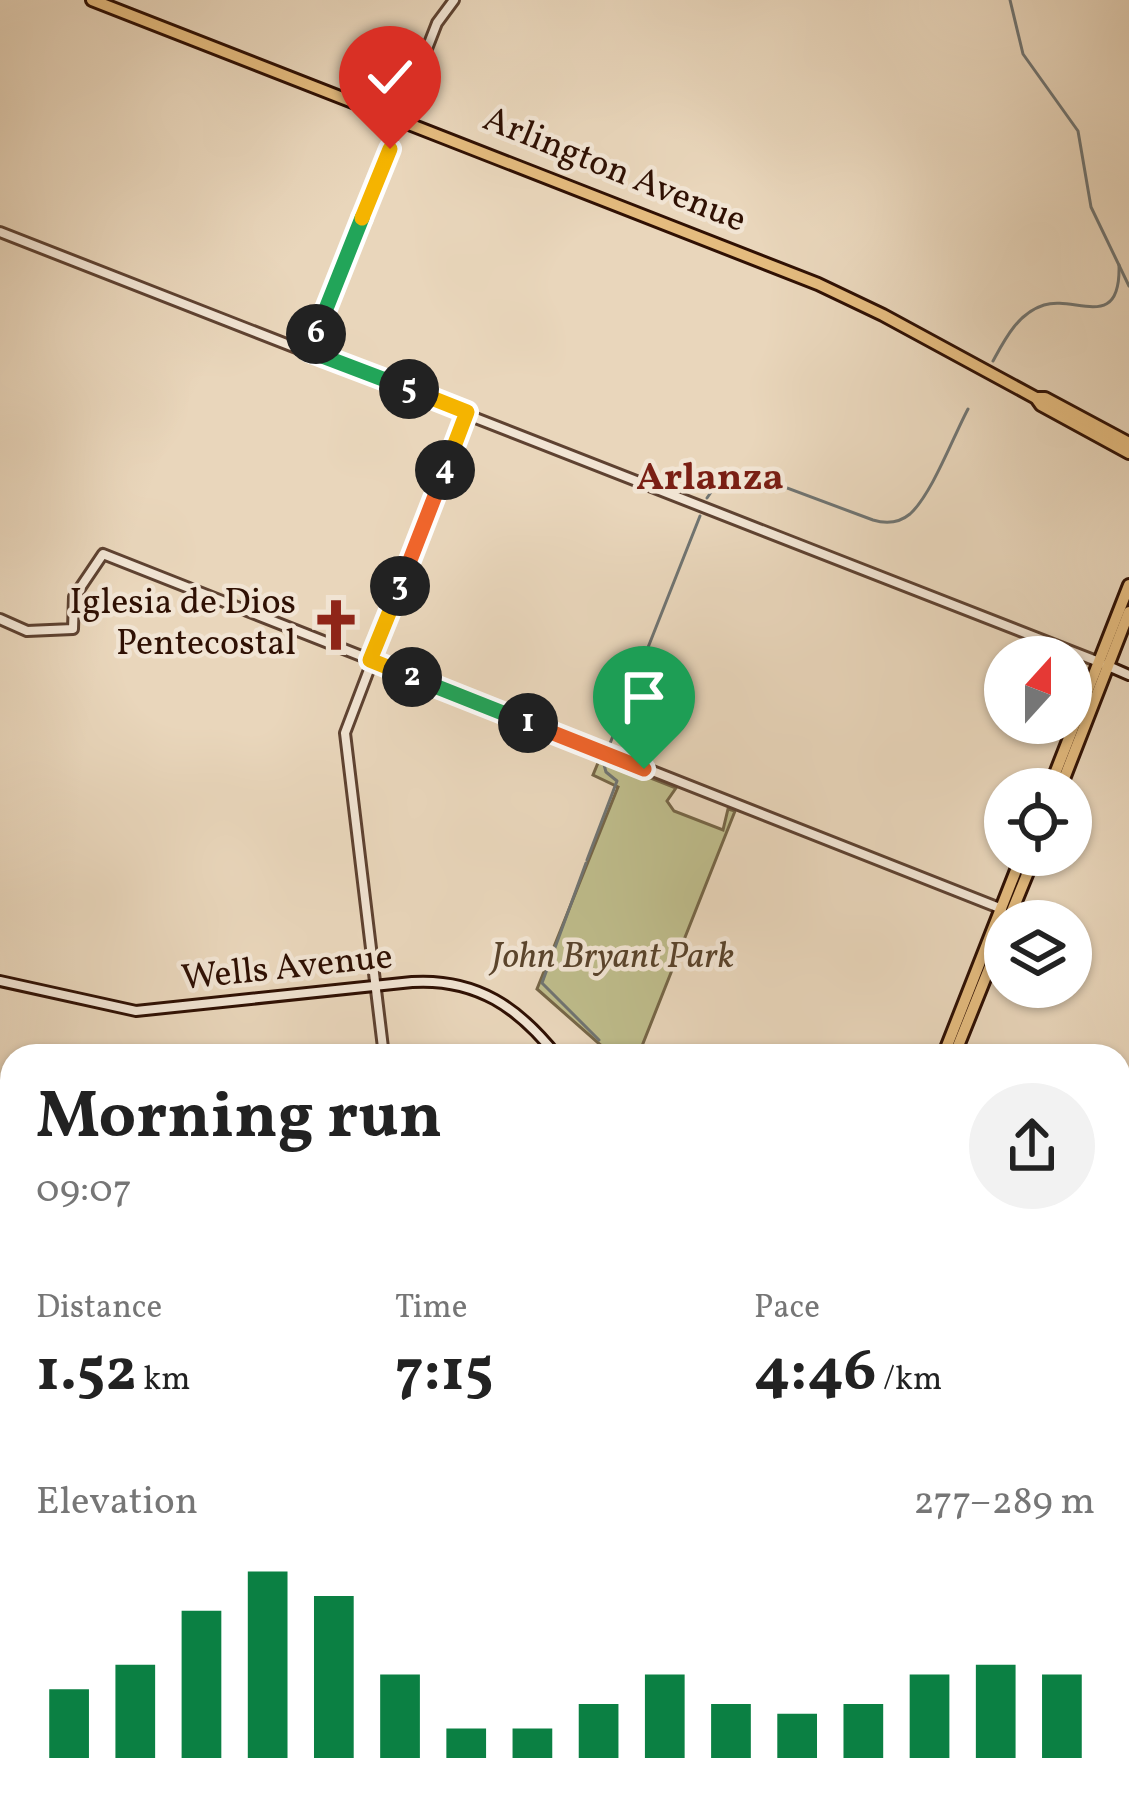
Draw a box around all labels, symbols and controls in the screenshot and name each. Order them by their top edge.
pin [339,26,441,149]
icon: check [357,44,423,110]
street label: Arlington Avenue [475,95,753,247]
pin: 6 [286,304,346,364]
text: 6 [307,311,325,357]
pin: 5 [379,359,439,419]
text: 5 [401,366,417,412]
pin: 4 [415,440,475,500]
text: 4 [435,447,455,493]
district label: Arlanza [636,452,784,506]
pin: 3 [370,556,430,616]
text: 3 [392,563,408,609]
place label: Iglesia de Dios Pentecostal [69,579,296,670]
church icon: Iglesia de Dios Pentecostal [307,596,365,654]
north arrow [984,636,1092,744]
map controls [984,636,1092,1008]
pin [593,646,695,769]
pin: 2 [382,647,442,707]
text: 2 [403,654,421,700]
icon: arrive [611,664,677,730]
pin: 1 [498,693,558,753]
text: 1 [521,700,535,746]
button: locate [984,768,1092,876]
button: layers [984,900,1092,1008]
street label: Wells Avenue [179,933,395,1005]
park label: John Bryant Park [489,933,734,983]
text: Morning run [36,1073,442,1165]
button: share [969,1083,1095,1209]
text: 09:07 [36,1164,132,1218]
text: Distance [36,1286,162,1332]
text: Time [395,1286,467,1332]
text: Pace [754,1286,820,1332]
text: 1.52 [36,1332,137,1415]
text: 7:15 [395,1332,494,1415]
text: 4:46 [754,1332,876,1415]
text: km [137,1358,190,1404]
text: /km [876,1358,942,1404]
text: Elevation [36,1476,198,1530]
text: 277–289 m [913,1476,1095,1530]

